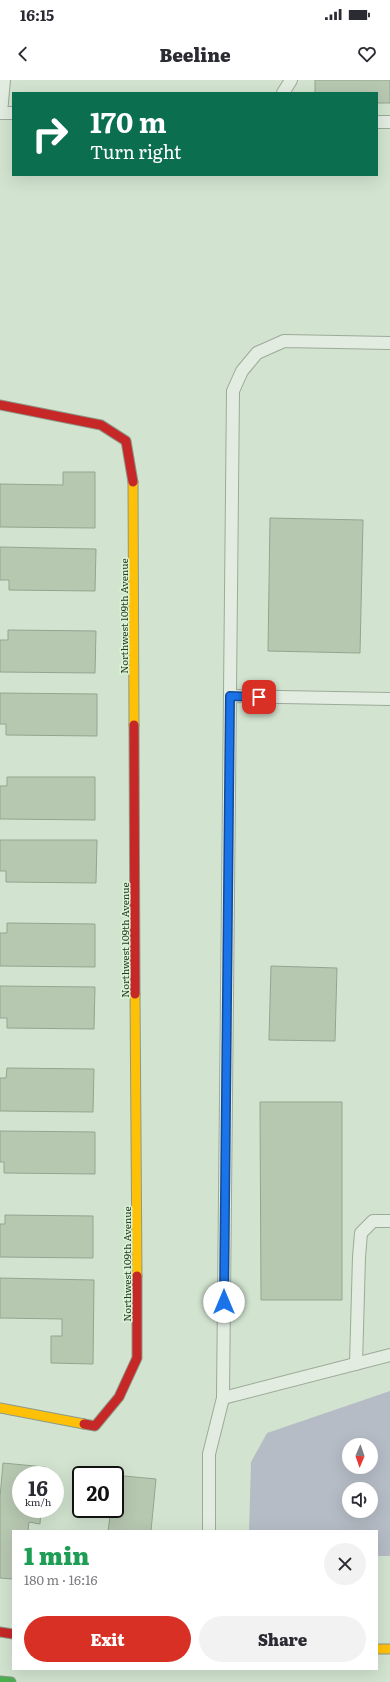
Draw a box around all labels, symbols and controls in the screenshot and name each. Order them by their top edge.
text: 16:15 [20,3,54,26]
text: Beeline [159,41,231,68]
icon: back [12,43,34,65]
icon: heart [356,43,378,65]
text: 170 m [90,100,167,142]
icon: right [24,108,76,160]
text: Turn right [90,138,181,165]
street label: Northwest 109th Avenue [116,558,131,674]
pin [242,680,276,714]
icon: arrive [248,686,270,708]
street label: Northwest 109th Avenue [117,882,132,998]
street label: Northwest 109th Avenue [119,1206,134,1322]
position arrow [203,1281,245,1323]
north arrow [342,1438,378,1474]
map controls [342,1438,378,1518]
speed limit sign: 20 [72,1466,124,1518]
text: 16 [28,1472,48,1502]
button: sound [342,1482,378,1518]
text: km/h [25,1494,51,1509]
text: 1 min [24,1537,89,1572]
button: close [324,1543,366,1585]
text: 180 m · 16:16 [24,1570,98,1589]
button: Exit [24,1616,191,1662]
button: Share [199,1616,366,1662]

